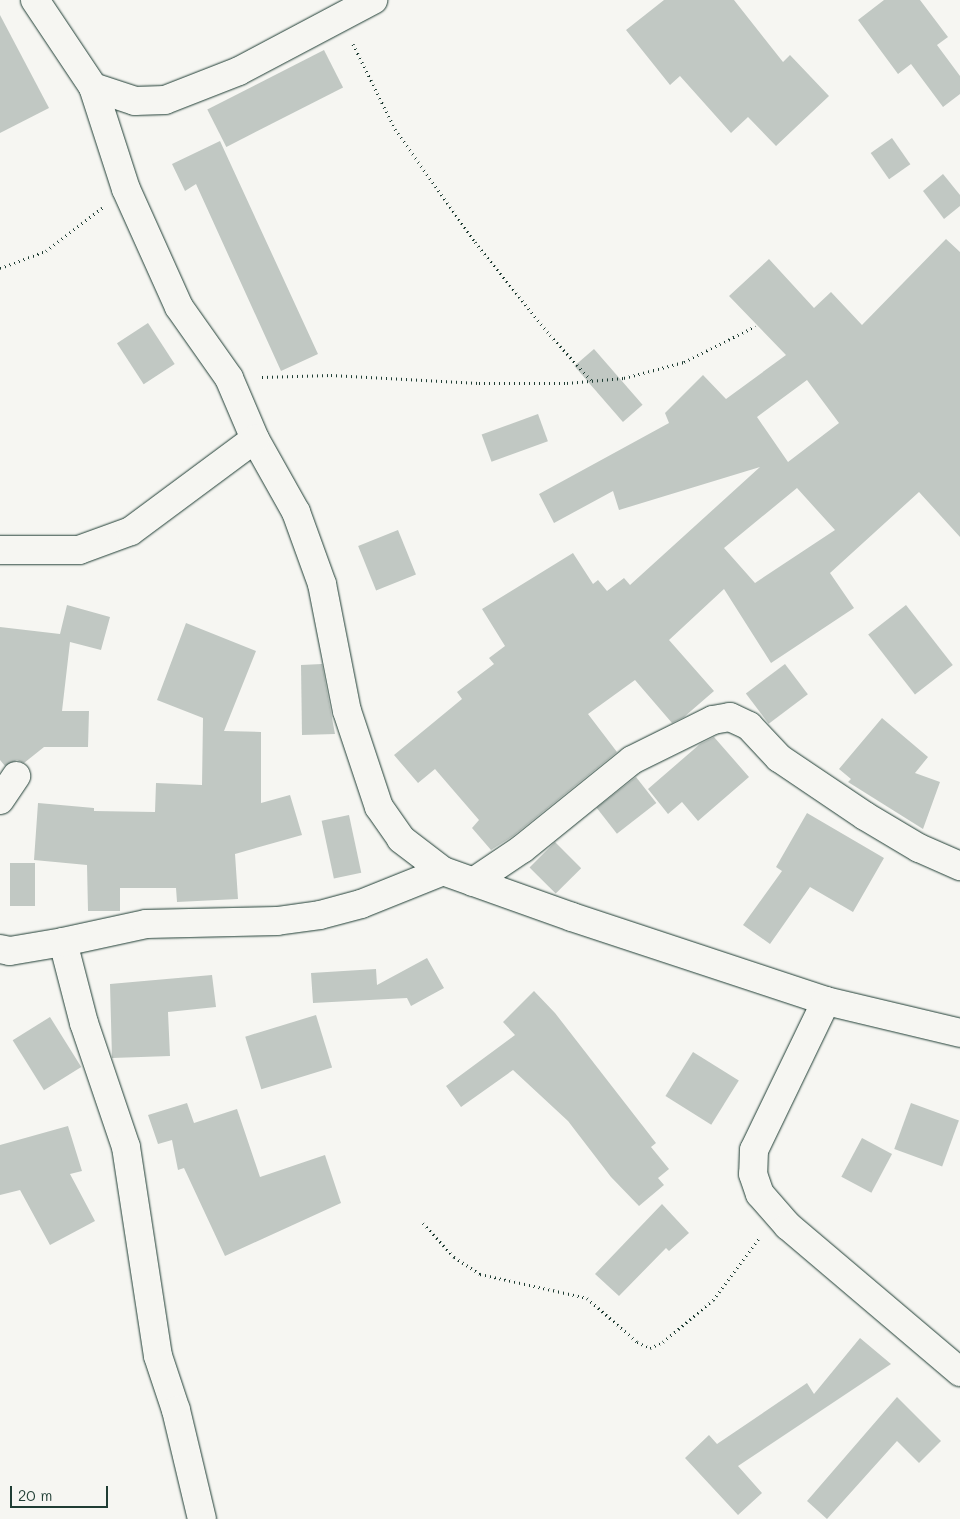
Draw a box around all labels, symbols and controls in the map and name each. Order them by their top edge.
scale bar [12,1476,110,1508]
text: 20 m [18,1485,52,1505]

